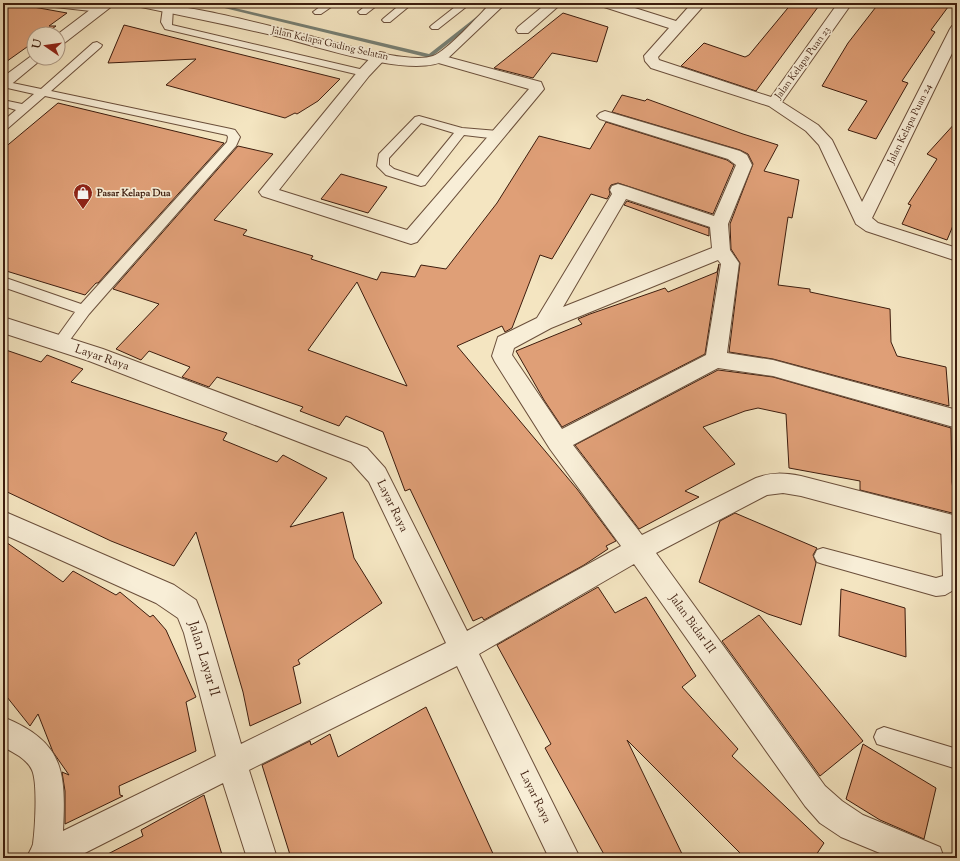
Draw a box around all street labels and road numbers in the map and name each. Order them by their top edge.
street label: Jalan Kelapa Gading Selatan [269,23,390,65]
street label: Jalan Kelapa Puan 23 [771,24,835,103]
street label: Jalan Kelapa Puan 24 [884,81,936,168]
street label: Layar Raya [72,340,132,376]
street label: Layar Raya [372,477,413,536]
street label: Jalan Bidar III [664,590,720,657]
street label: Jalan Layar II [182,618,224,699]
street label: Layar Raya [515,768,556,827]

